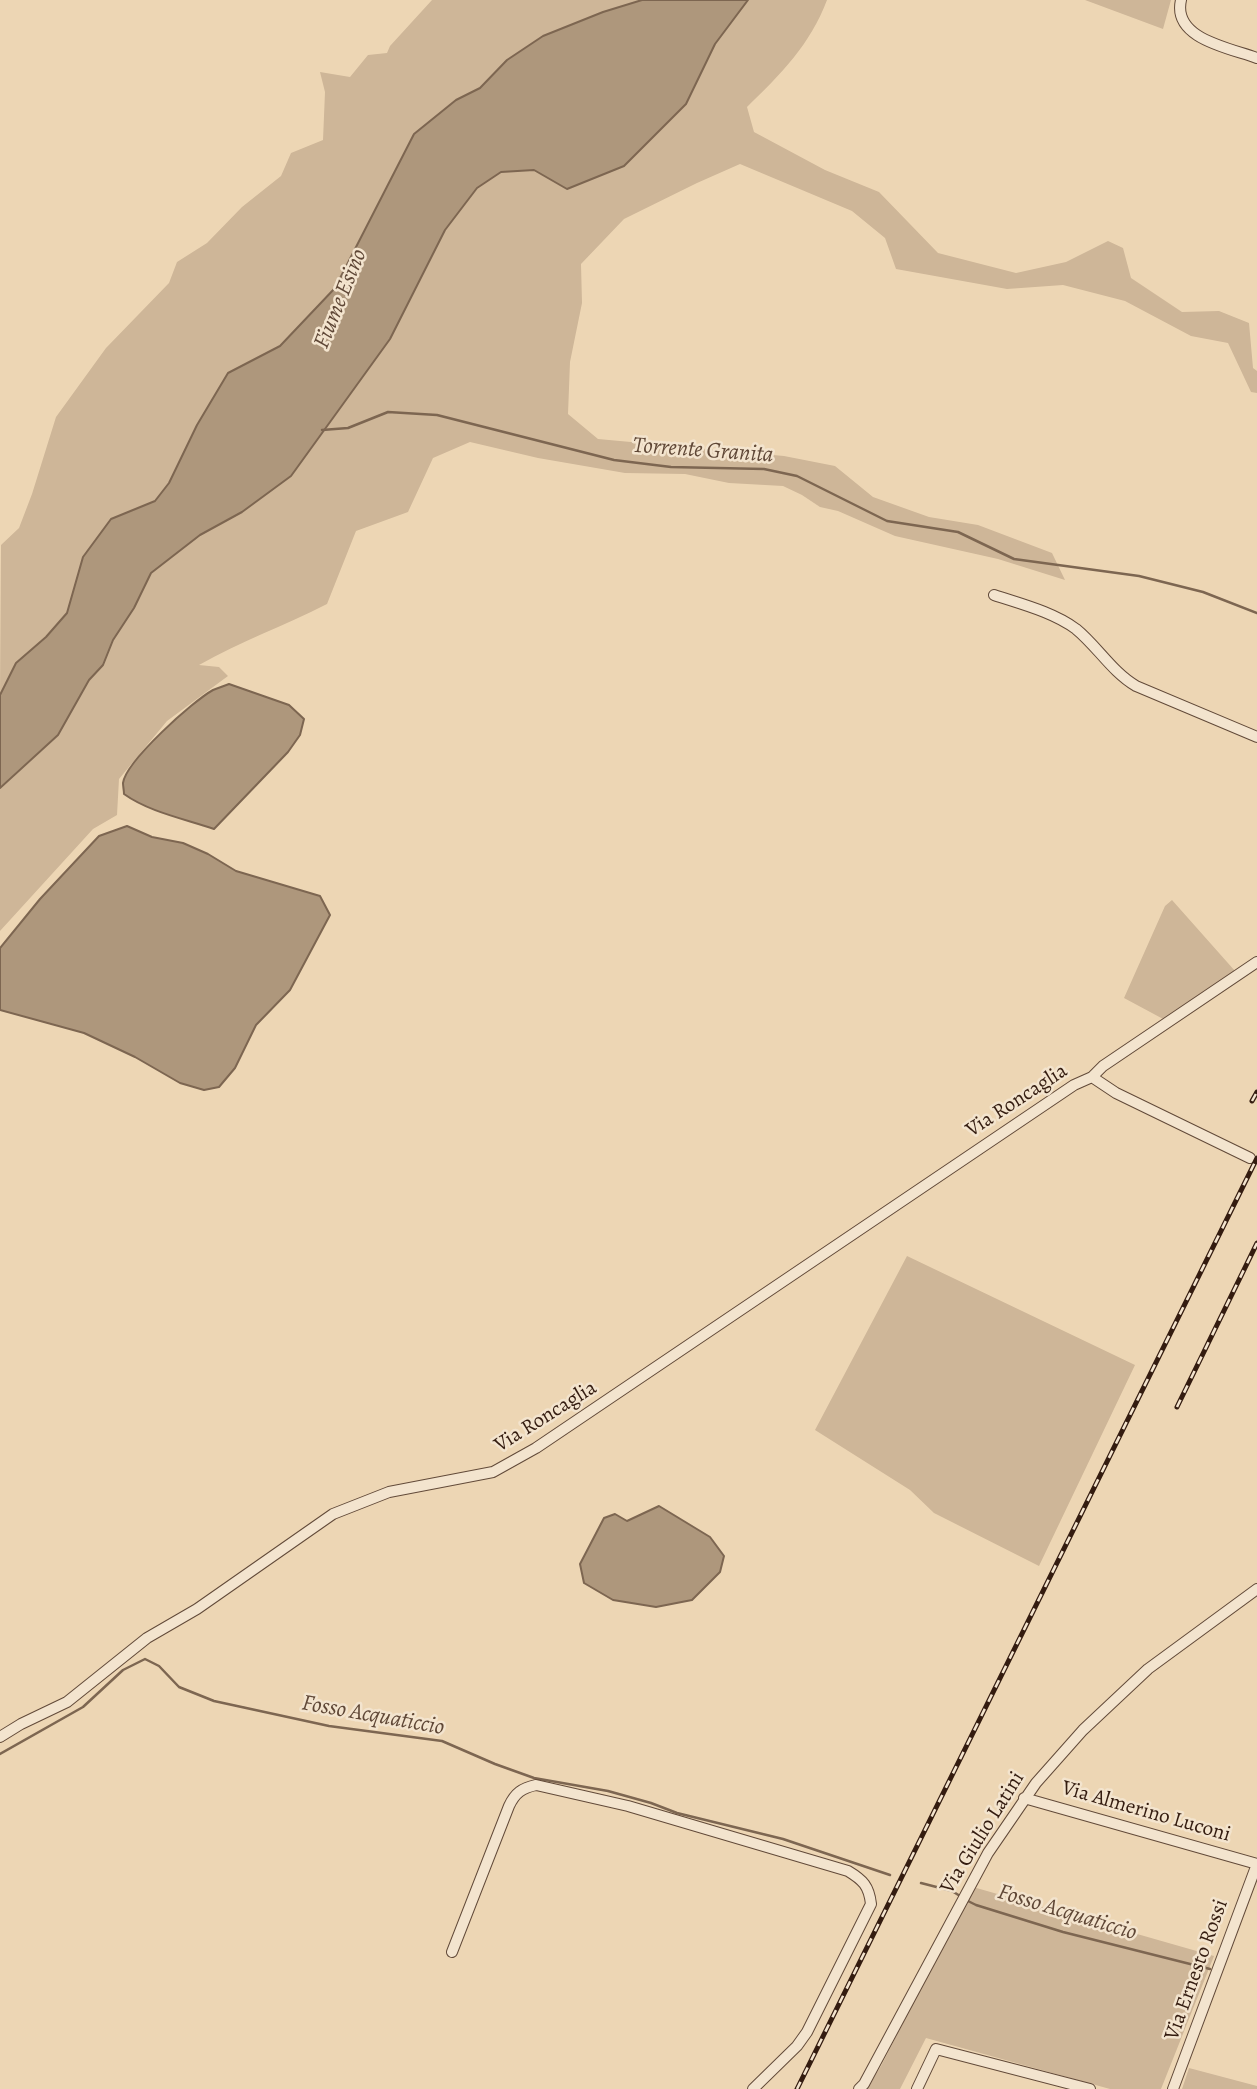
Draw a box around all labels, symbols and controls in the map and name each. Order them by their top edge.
water label: Fiume Esino [309,245,373,353]
water label: Torrente Granita [632,432,774,470]
street label: Via Roncaglia [962,1059,1072,1143]
street label: Via Roncaglia [490,1376,602,1458]
water label: Fosso Acquaticcio [300,1690,446,1742]
street label: Via Giulio Latini [935,1767,1031,1899]
street label: Via Almerino Luconi [1059,1776,1233,1848]
water label: Fosso Acquaticcio [994,1879,1140,1947]
street label: Via Ernesto Rossi [1160,1896,1234,2044]

